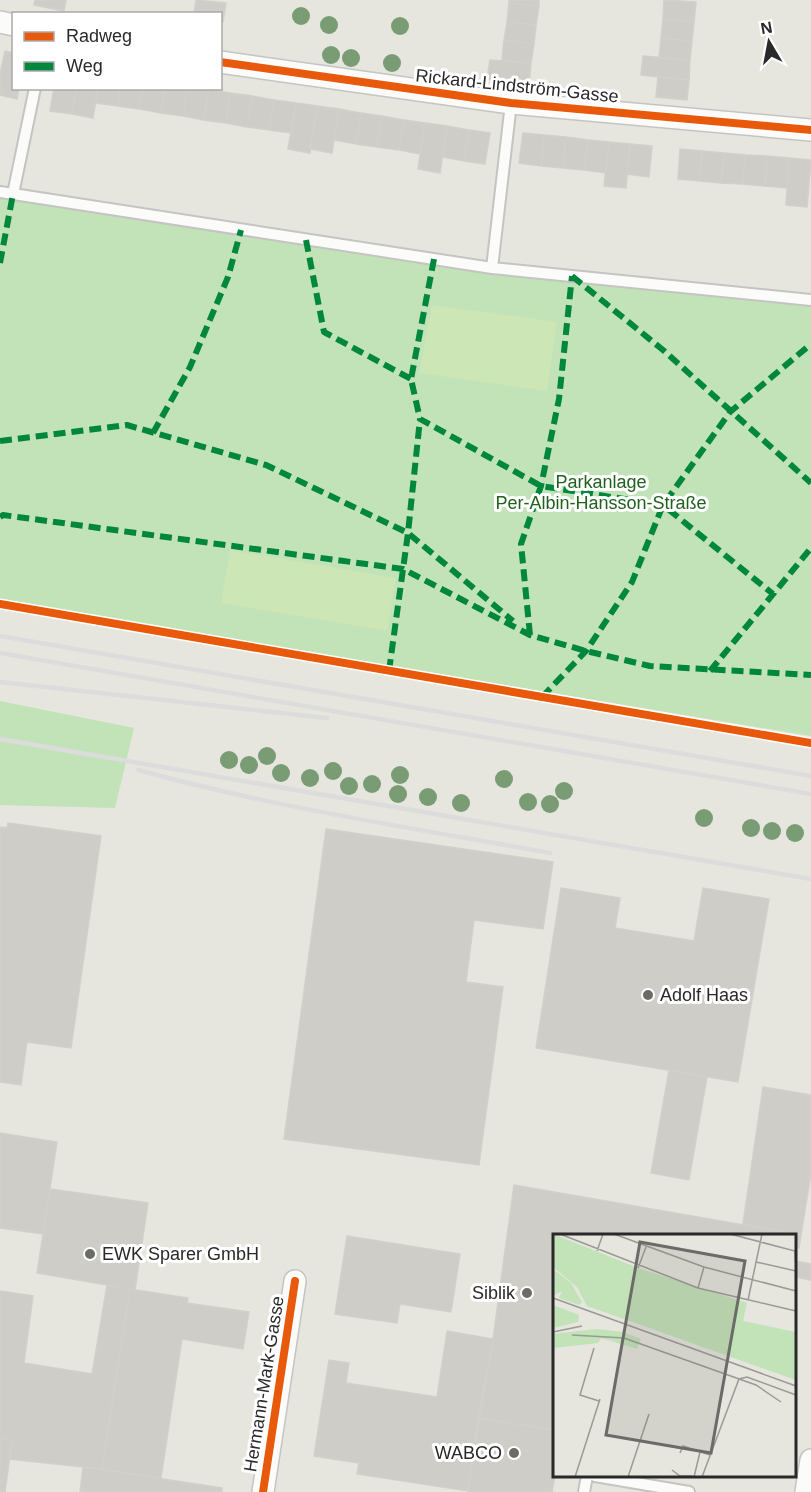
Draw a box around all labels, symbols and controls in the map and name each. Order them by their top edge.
legend [12,12,222,90]
north arrow [739,12,799,72]
text: N [759,18,774,37]
text: Radweg [66,26,132,46]
text: Weg [66,56,103,76]
street label: Rickard-Lindström-Gasse [414,65,620,107]
park label: Parkanlage Per-Albin-Hansson-Straße [495,472,707,513]
place label: Adolf Haas [660,985,748,1005]
marker: Adolf Haas [641,988,655,1002]
inset map [553,1234,796,1477]
place label: EWK Sparer GmbH [102,1244,259,1264]
marker: EWK Sparer GmbH [83,1247,97,1261]
place label: Siblik [472,1283,516,1303]
marker: Siblik [520,1286,534,1300]
street label: Hermann-Mark-Gasse [240,1295,288,1473]
place label: WABCO [435,1443,502,1463]
marker: WABCO [507,1446,521,1460]

